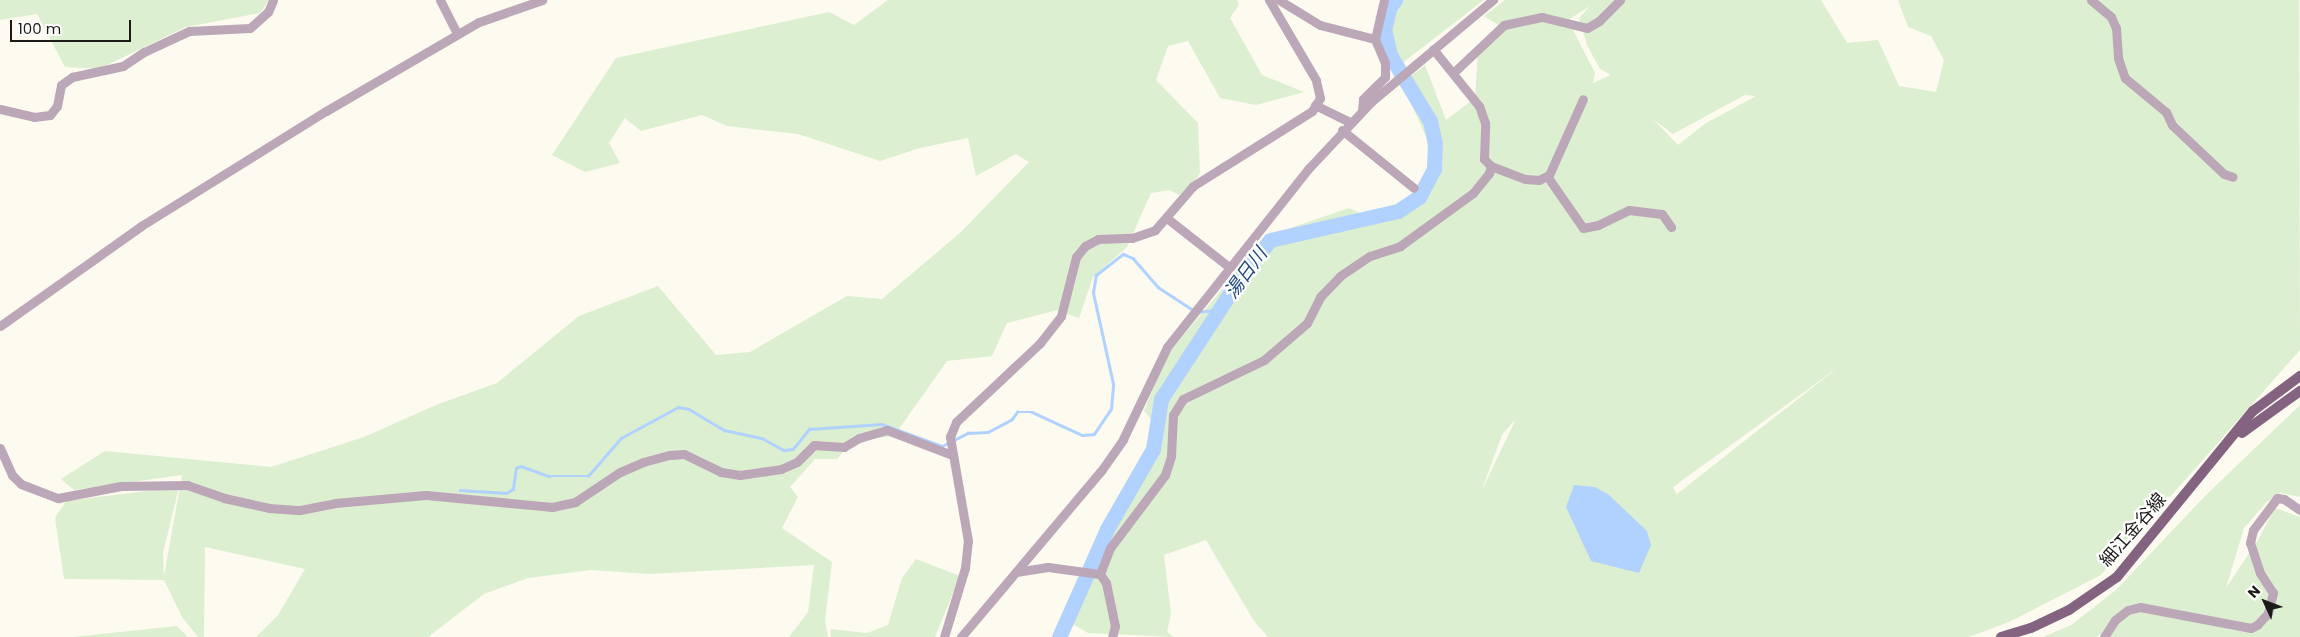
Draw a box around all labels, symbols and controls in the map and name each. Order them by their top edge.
scale bar [12,10,134,42]
text: 100 m [18,18,61,39]
water label: 湯日川 [1220,243,1272,303]
street label: 細江金谷線 [2095,489,2171,571]
north arrow [2240,577,2290,627]
text: N [2243,581,2265,602]

